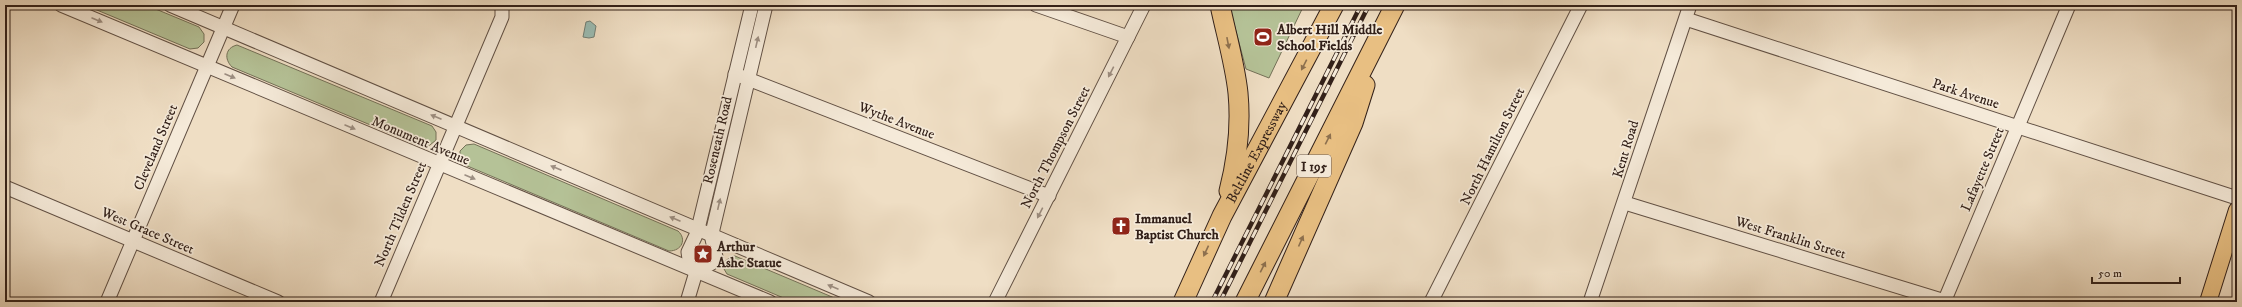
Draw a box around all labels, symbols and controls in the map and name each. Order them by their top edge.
one-way arrow [92,17,103,23]
place label: Albert Hill Middle School Fields [1276,21,1382,55]
sports icon: Albert Hill Middle School Fields [1252,26,1274,48]
one-way arrow [755,36,761,49]
one-way arrow [1225,37,1231,49]
one-way arrow [1301,59,1307,70]
one-way arrow [1107,66,1114,78]
one-way arrow [224,73,236,79]
street label: Park Avenue [1930,75,2002,113]
street label: North Thompson Street [1017,83,1095,212]
street label: North Hamilton Street [1457,84,1529,208]
street label: Roseneath Road [699,95,737,186]
street label: Wythe Avenue [855,98,937,144]
street label: Beltline Expressway [1222,98,1291,206]
street label: Cleveland Street [130,101,182,193]
street label: Monument Avenue [369,112,473,170]
one-way arrow [430,114,442,120]
street label: Kent Road [1609,118,1643,180]
one-way arrow [344,124,356,130]
street label: Lafayette Street [1957,124,2009,214]
one-way arrow [1325,133,1331,144]
road number: I 195 [1297,155,1331,177]
street label: North Tilden Street [371,159,431,270]
one-way arrow [550,165,561,171]
one-way arrow [464,175,476,181]
one-way arrow [716,198,722,210]
street label: West Grace Street [98,203,197,259]
one-way arrow [1037,207,1043,219]
place label: Immanuel Baptist Church [1135,210,1220,244]
street label: West Franklin Street [1732,212,1849,263]
one-way arrow [669,215,681,221]
church icon: Immanuel Baptist Church [1110,215,1132,237]
one-way arrow [1298,235,1304,246]
place label: Arthur Ashe Statue [716,238,782,272]
place icon: Arthur Ashe Statue [692,243,714,265]
one-way arrow [1203,245,1209,257]
scale bar [2092,259,2180,285]
one-way arrow [1260,261,1266,273]
text: 50 m [2098,266,2122,281]
one-way arrow [827,283,839,289]

